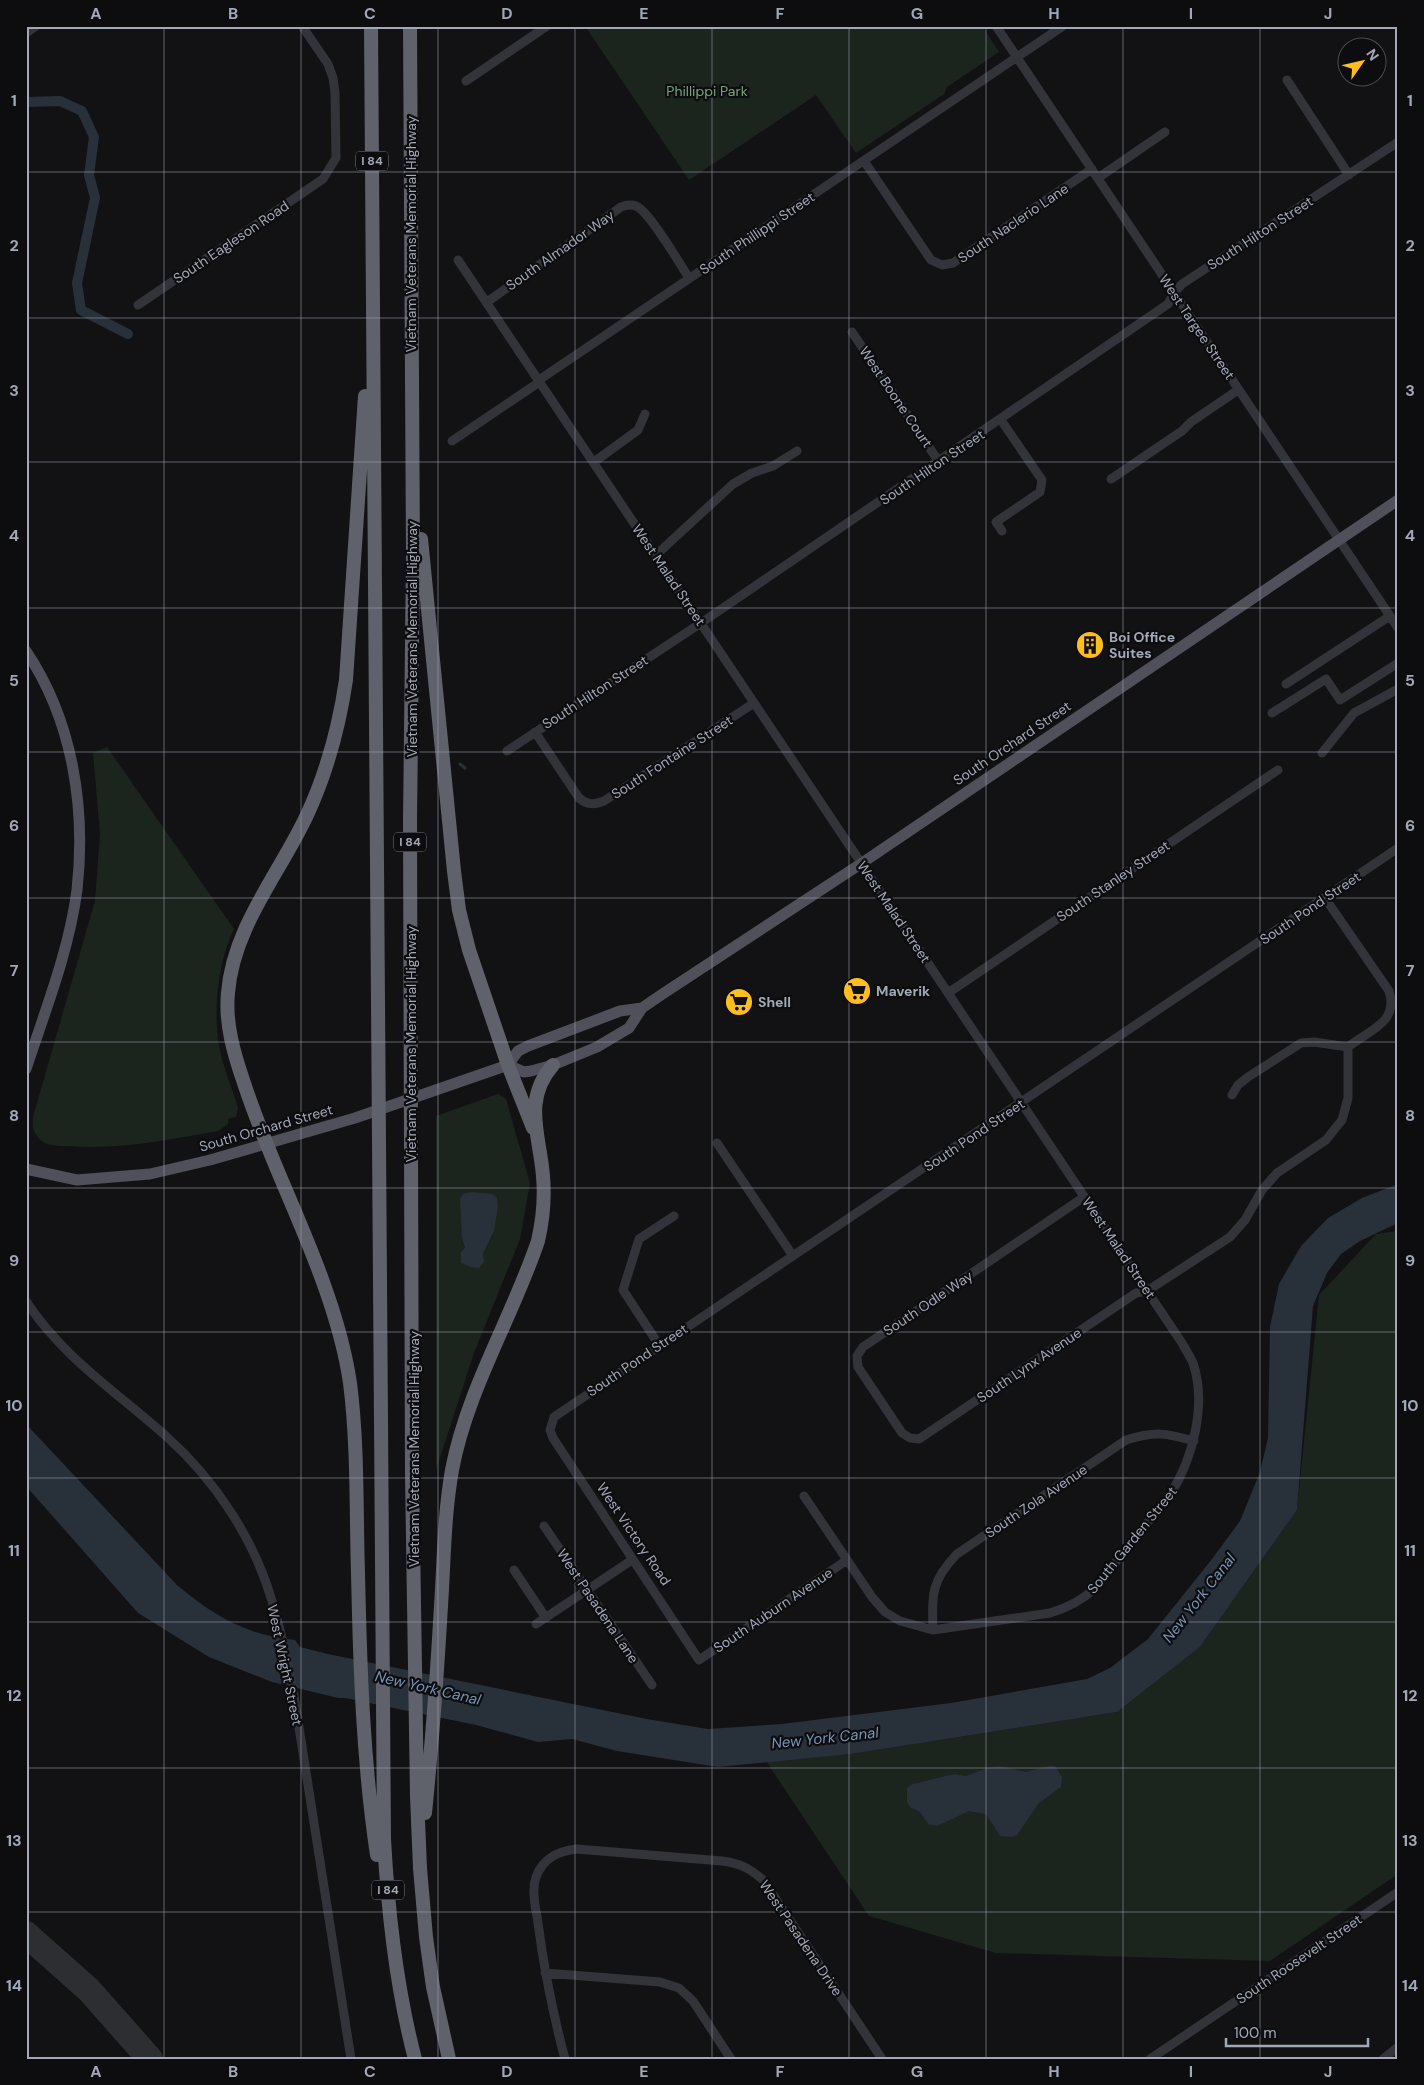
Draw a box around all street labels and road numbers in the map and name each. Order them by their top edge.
street label: Vietnam Veterans Memorial Highway [402,115,420,352]
road number: I 84 [356,152,388,170]
street label: South Naclerio Lane [954,179,1072,267]
street label: South Phillippi Street [696,188,818,278]
street label: South Hilton Street [1204,192,1316,274]
street label: South Eagleson Road [170,197,292,287]
street label: South Almador Way [502,206,618,294]
street label: West Targee Street [1155,271,1239,383]
street label: West Boone Court [855,343,937,451]
street label: South Hilton Street [876,425,988,509]
street label: Vietnam Veterans Memorial Highway [403,520,421,757]
street label: West Malad Street [628,521,710,629]
street label: South Hilton Street [539,651,651,733]
street label: South Orchard Street [950,697,1074,789]
street label: South Fontaine Street [608,711,736,803]
road number: I 84 [394,832,426,852]
street label: South Stanley Street [1053,836,1173,926]
street label: West Malad Street [853,858,935,966]
street label: South Pond Street [1256,868,1364,948]
street label: Vietnam Veterans Memorial Highway [402,925,420,1162]
street label: South Pond Street [920,1095,1028,1175]
street label: South Orchard Street [197,1100,335,1156]
street label: West Malad Street [1078,1194,1160,1302]
street label: South Odle Way [880,1266,976,1340]
street label: South Pond Street [583,1320,691,1400]
street label: South Lynx Avenue [973,1323,1085,1407]
street label: Vietnam Veterans Memorial Highway [405,1330,423,1567]
street label: South Zola Avenue [981,1460,1091,1542]
street label: West Victory Road [593,1479,675,1589]
street label: South Garden Street [1083,1483,1181,1597]
street label: West Pasadena Lane [553,1545,643,1667]
street label: South Auburn Avenue [710,1563,836,1657]
street label: West Wright Street [263,1603,307,1727]
street label: West Pasadena Drive [756,1877,847,1999]
road number: I 84 [372,1880,404,1900]
street label: South Roosevelt Street [1233,1910,1365,2008]

